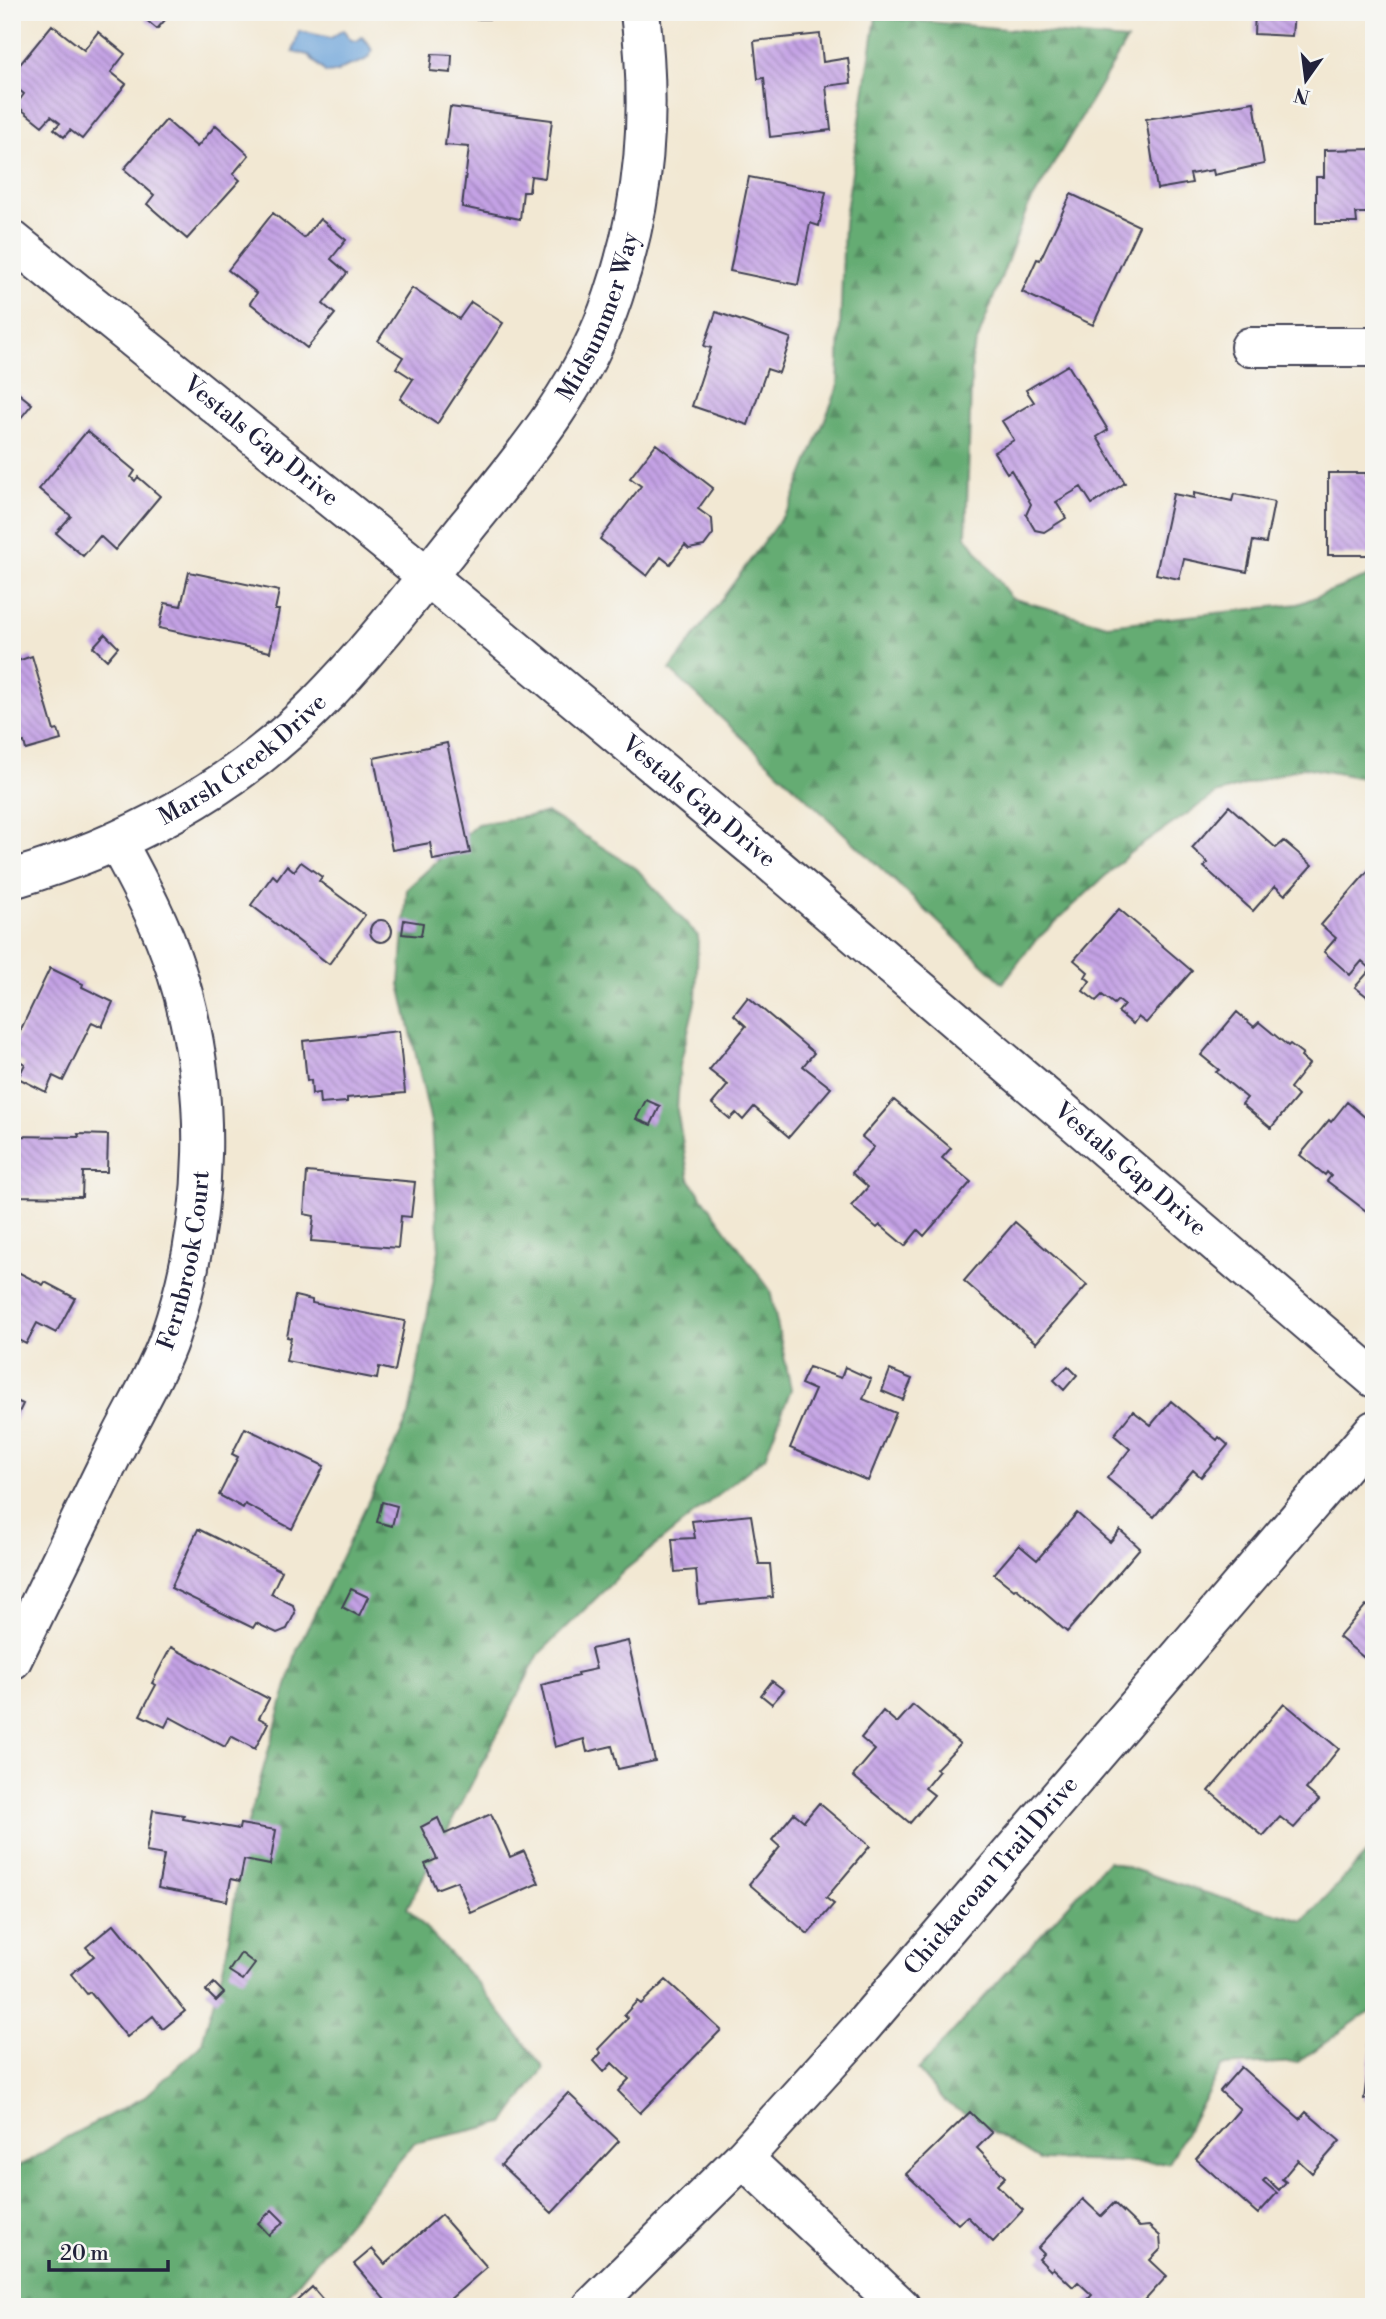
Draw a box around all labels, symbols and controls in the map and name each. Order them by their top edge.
north arrow [1270,46,1340,116]
text: N [1292,82,1312,109]
street label: Midsummer Way [551,229,646,407]
street label: Vestals Gap Drive [176,369,345,513]
street label: Marsh Creek Drive [153,688,333,833]
street label: Vestals Gap Drive [614,728,782,874]
street label: Vestals Gap Drive [1047,1095,1213,1243]
street label: Fernbrook Court [151,1169,217,1354]
street label: Chickacoan Trail Drive [898,1770,1085,1982]
scale bar [49,2228,168,2272]
text: 20 m [60,2241,109,2267]

